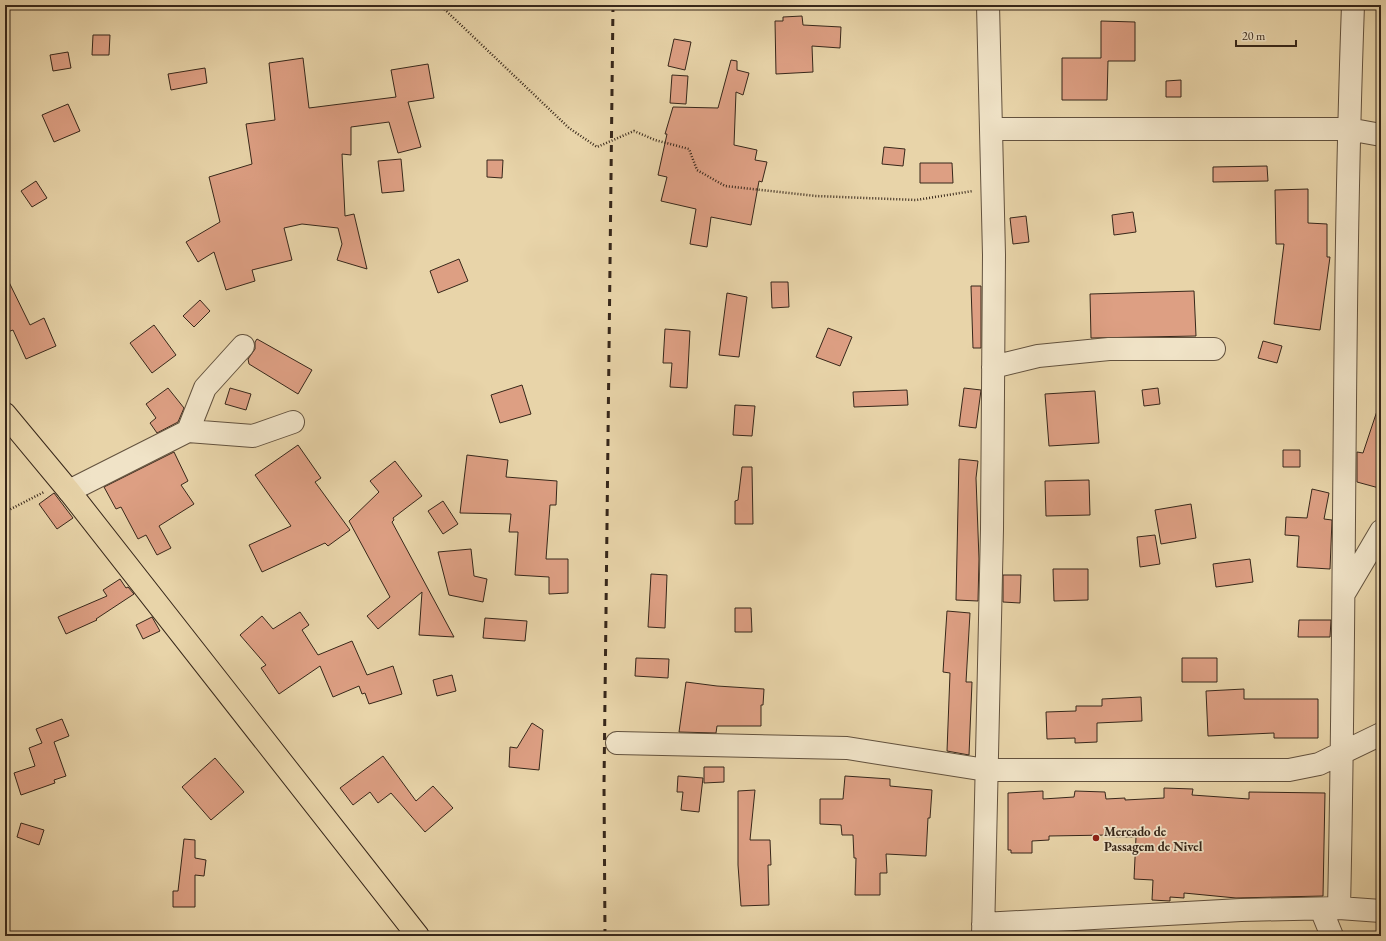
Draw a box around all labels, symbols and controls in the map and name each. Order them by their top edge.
scale bar [1236,22,1296,48]
text: 20 m [1242,28,1266,44]
place label: Mercado de Passagem de Nivel [1104,823,1203,855]
marker: Mercado de Passagem de Nivel [1091,833,1101,843]

